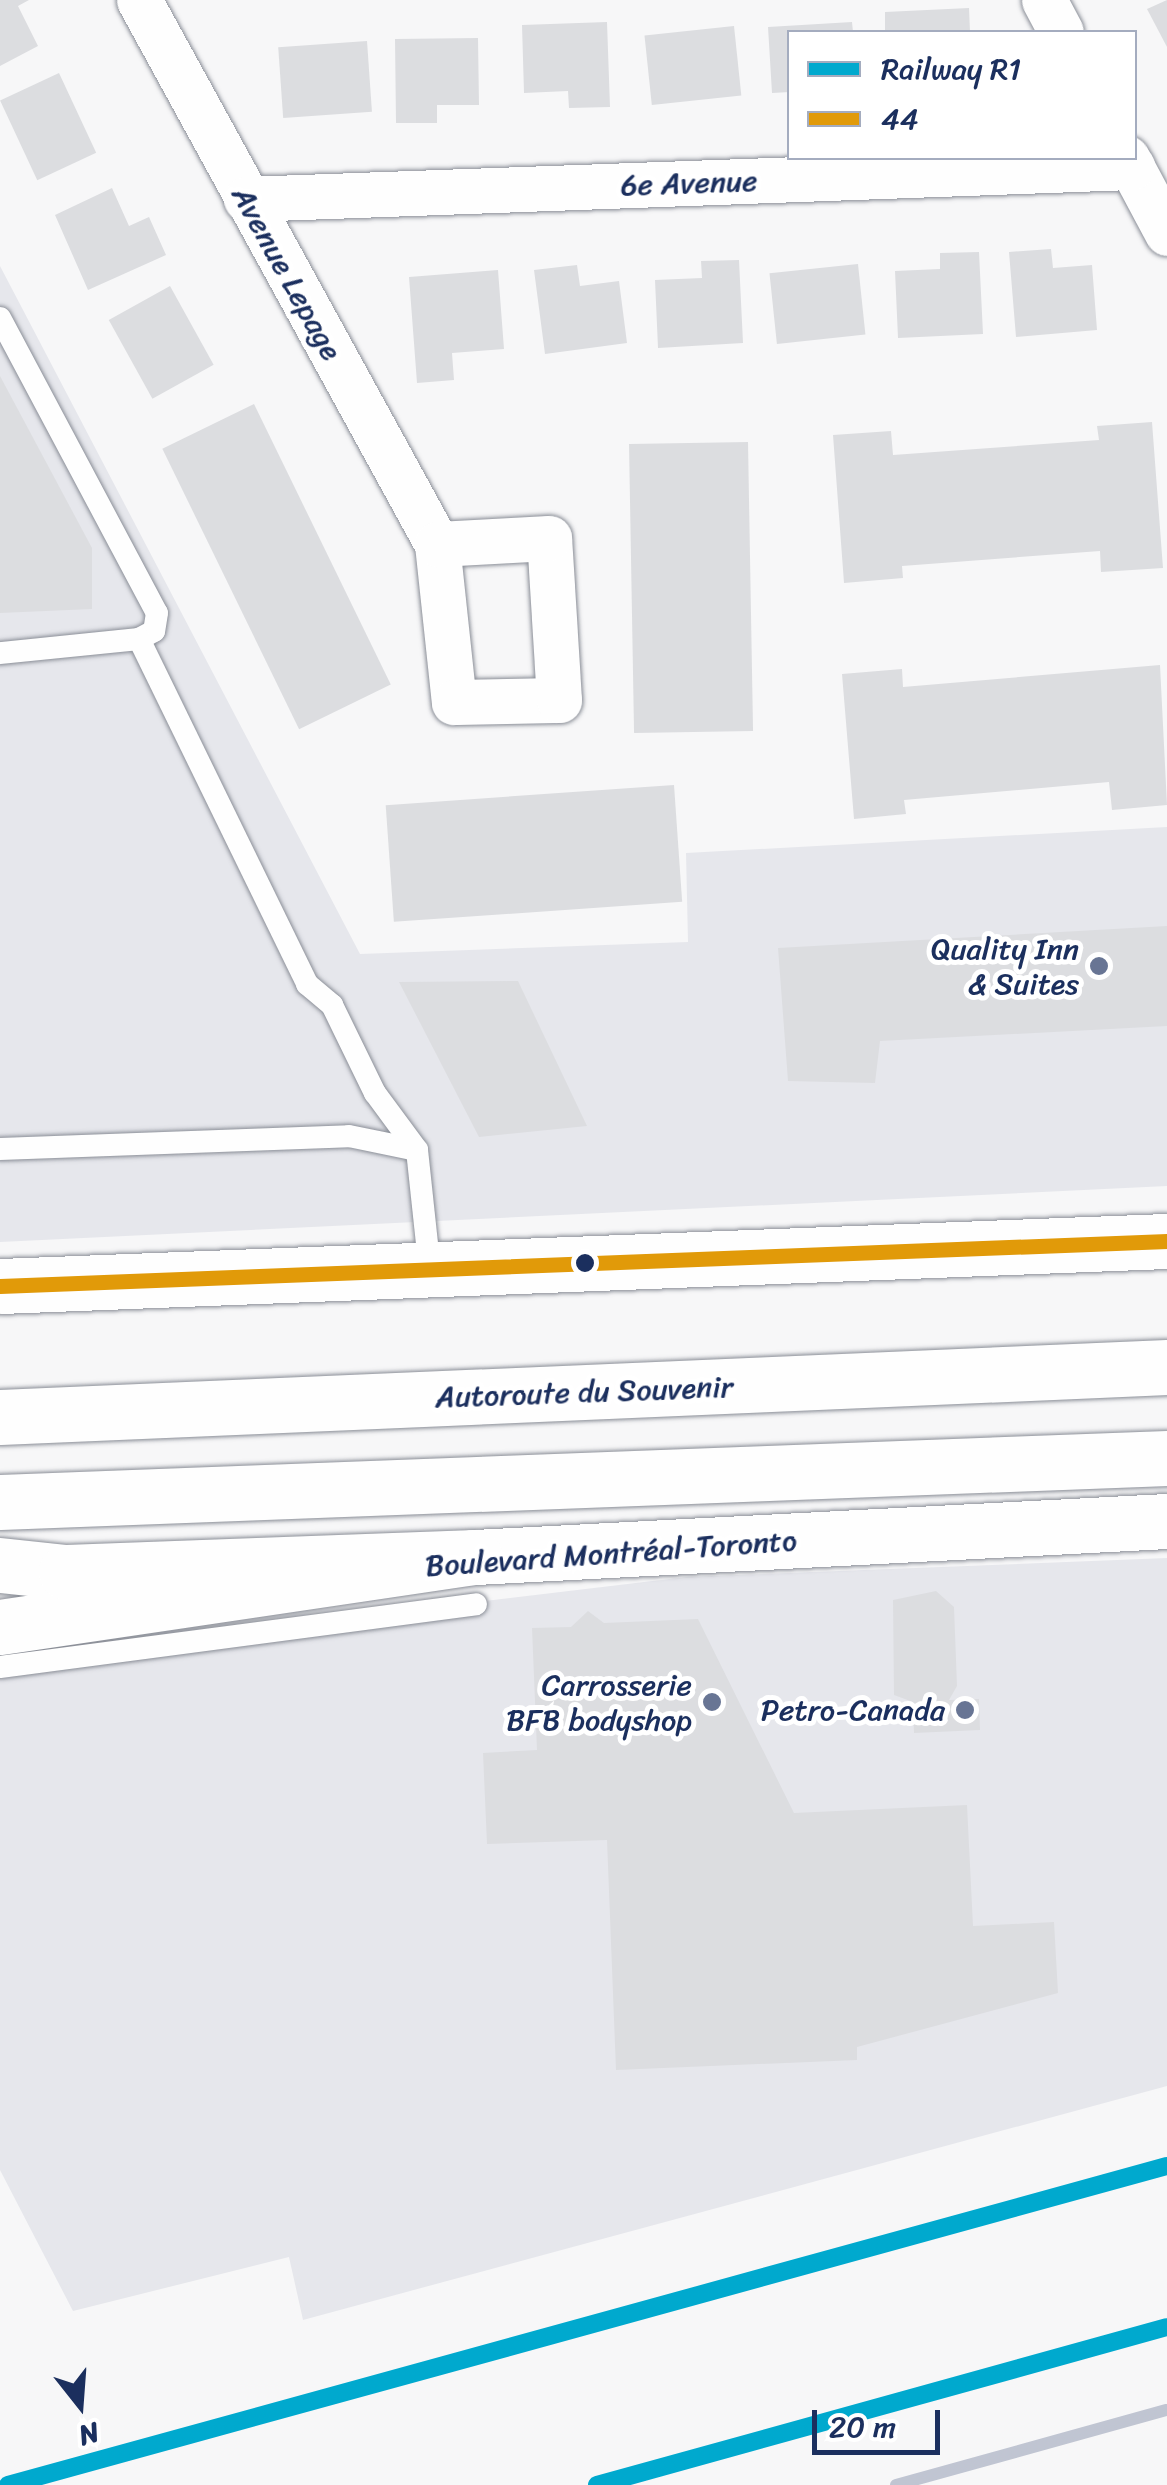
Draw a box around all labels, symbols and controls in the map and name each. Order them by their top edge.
legend [787,30,1137,160]
text: Railway R1 [881,42,1021,96]
text: 44 [881,92,919,146]
street label: 6e Avenue [620,163,758,203]
street label: Avenue Lepage [224,180,350,366]
place label: Quality Inn & Suites [931,931,1079,1002]
marker: Quality Inn & Suites [1088,955,1110,977]
unlabelled marker [575,1253,595,1273]
street label: Autoroute du Souvenir [435,1369,733,1415]
street label: Boulevard Montréal-Toronto [423,1522,799,1584]
place label: Carrosserie BFB bodyshop [506,1667,692,1738]
marker: Carrosserie BFB bodyshop [701,1691,723,1713]
place label: Petro-Canada [761,1692,945,1728]
marker: Petro-Canada [954,1699,976,1721]
north arrow [30,2355,130,2455]
scale bar [817,2390,944,2452]
text: 20 m [829,2400,896,2454]
text: N [72,2408,105,2460]

